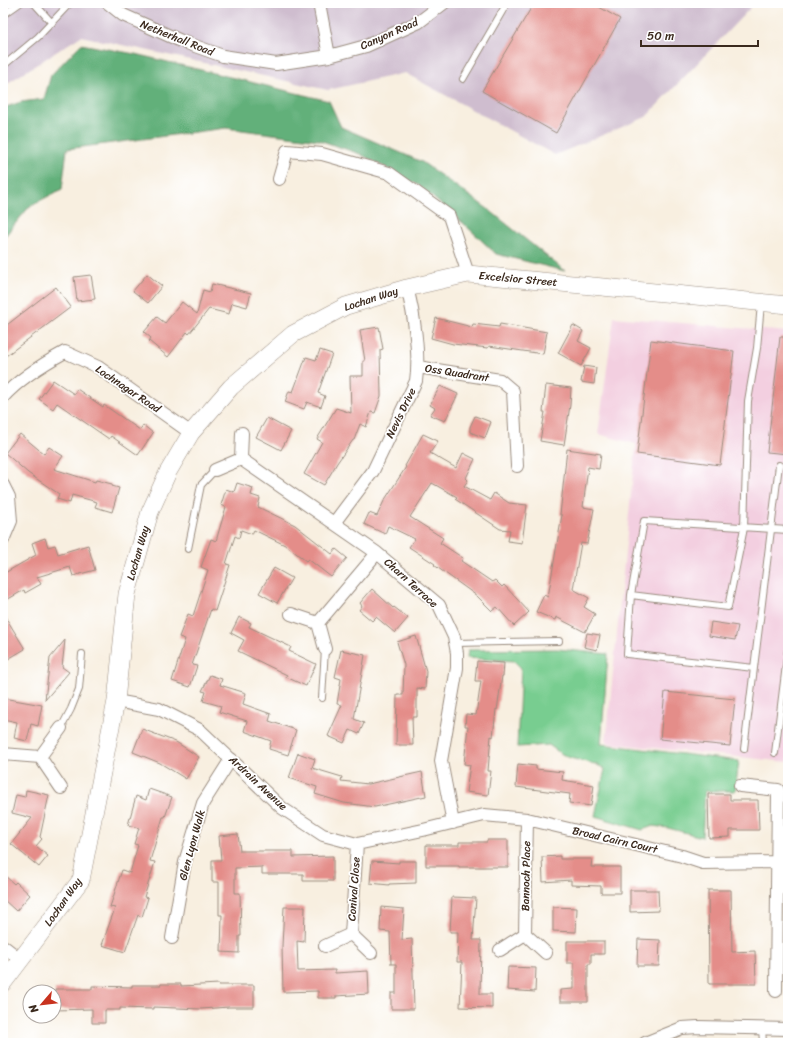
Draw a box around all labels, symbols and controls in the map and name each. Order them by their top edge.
street label: Canyon Road [357,12,422,55]
street label: Netherhall Road [137,15,218,62]
scale bar [641,22,758,48]
text: 50 m [647,25,674,47]
street label: Excelsior Street [478,266,558,292]
street label: Lochan Way [341,281,401,317]
street label: Oss Quadrant [423,359,491,388]
street label: Lochnagar Road [91,360,166,419]
street label: Nevis Drive [381,384,422,442]
street label: Lochan Way [121,523,155,583]
street label: Charn Terrace [379,553,443,613]
street label: Ardrain Avenue [224,750,292,816]
street label: Glen Lyon Walk [173,807,211,883]
street label: Broad Cairn Court [571,821,660,859]
street label: Bannoch Place [516,840,536,911]
street label: Conival Close [342,856,366,922]
street label: Lochan Way [39,873,87,930]
north arrow [22,984,62,1024]
text: N [23,1000,44,1017]

